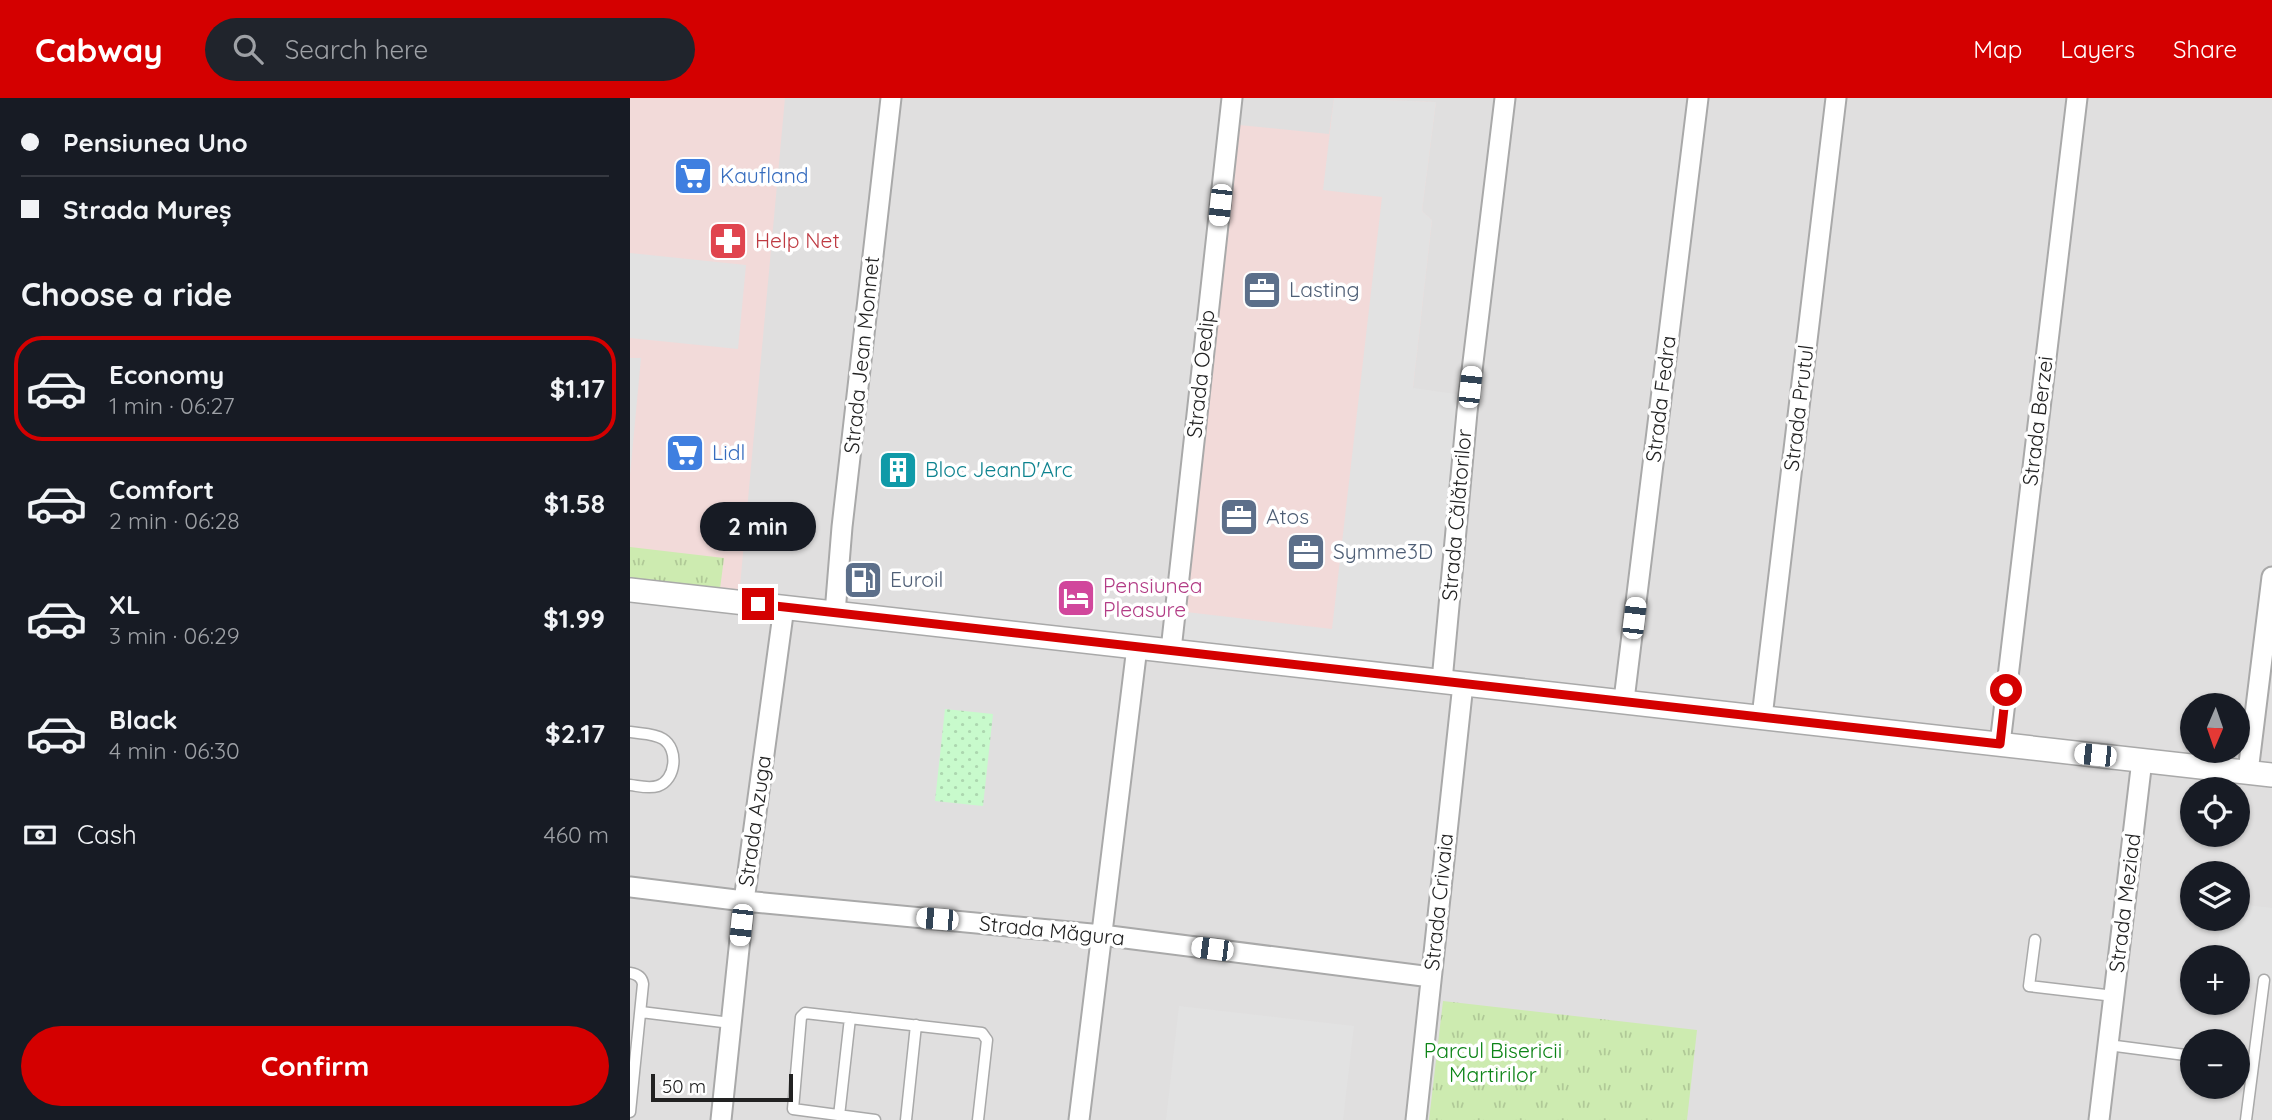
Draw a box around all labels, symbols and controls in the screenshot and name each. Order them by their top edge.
search box [205,18,695,81]
text: Cabway [35,29,163,70]
icon: search [229,30,267,68]
text: Search here [285,33,428,66]
text: Map [1973,34,2022,64]
text: Layers [2060,34,2135,64]
text: Share [2173,34,2237,64]
text: Pensiunea Uno [63,126,248,159]
supermarket icon: Kaufland [672,155,714,197]
place label: Kaufland [720,162,809,188]
car [1208,183,1233,227]
text: Strada Mureș [63,193,232,226]
pharmacy icon: Help Net [707,220,749,262]
place label: Help Net [755,227,840,253]
street label: Strada Jean Monnet [838,255,884,455]
office icon: Lasting [1241,269,1283,311]
text: Choose a ride [21,274,233,314]
place label: Lasting [1289,276,1360,302]
street label: Strada Oedip [1180,309,1220,439]
street label: Strada Fedra [1639,334,1681,464]
street label: Strada Prutul [1777,343,1819,473]
street label: Strada Berzei [2016,355,2058,487]
icon: car [25,357,88,420]
text: Economy [109,358,224,391]
car [1458,365,1483,409]
text: $1.17 [550,372,605,405]
text: 1 min · 06:27 [109,391,235,420]
street label: Strada Călătorilor [1436,428,1476,602]
supermarket icon: Lidl [664,432,706,474]
place label: Lidl [712,439,745,465]
building icon: Bloc JeanD'Arc [877,449,919,491]
place label: Bloc JeanD'Arc [925,456,1073,482]
icon: car [25,472,88,535]
text: Comfort [109,473,214,506]
text: $1.58 [544,487,605,520]
office icon: Atos [1218,496,1260,538]
callout: 2 min [700,503,816,552]
place label: Atos [1266,503,1309,529]
text: 2 min · 06:28 [109,506,240,535]
text: 2 min [728,512,788,541]
office icon: Symme3D [1285,531,1327,573]
place label: Symme3D [1333,538,1433,564]
fuel station icon: Euroil [842,559,884,601]
place label: Euroil [890,566,943,592]
place label: Pensiunea Pleasure [1103,572,1202,622]
hotel icon: Pensiunea Pleasure [1055,577,1097,619]
icon: car [25,587,88,650]
text: XL [109,588,141,621]
route end [742,588,774,620]
car [1622,596,1647,640]
text: $1.99 [543,602,605,635]
text: 3 min · 06:29 [109,621,240,650]
route start [1990,674,2022,706]
north arrow [2180,693,2250,763]
map controls [2180,693,2250,1099]
icon: car [25,702,88,765]
text: Black [109,703,178,736]
text: $2.17 [545,717,605,750]
text: 4 min · 06:30 [109,736,240,765]
car [2074,742,2117,768]
street label: Strada Azuga [732,754,776,888]
button: locate [2180,777,2250,847]
icon: cash [21,816,59,854]
text: Cash [77,818,137,851]
text: 460 m [544,820,609,849]
street label: Strada Crivaia [1418,832,1458,972]
street label: Strada Meziad [2103,832,2145,974]
button: layers [2180,861,2250,931]
car [729,903,754,947]
car [916,907,959,931]
street label: Strada Măgura [978,909,1126,951]
car [1190,936,1235,962]
button: + [2180,945,2250,1015]
button: Confirm [21,1026,609,1106]
button: − [2180,1029,2250,1099]
park label: Parcul Bisericii Martirilor [1424,1037,1562,1087]
scale bar [651,1071,793,1103]
text: 50 m [662,1074,706,1098]

